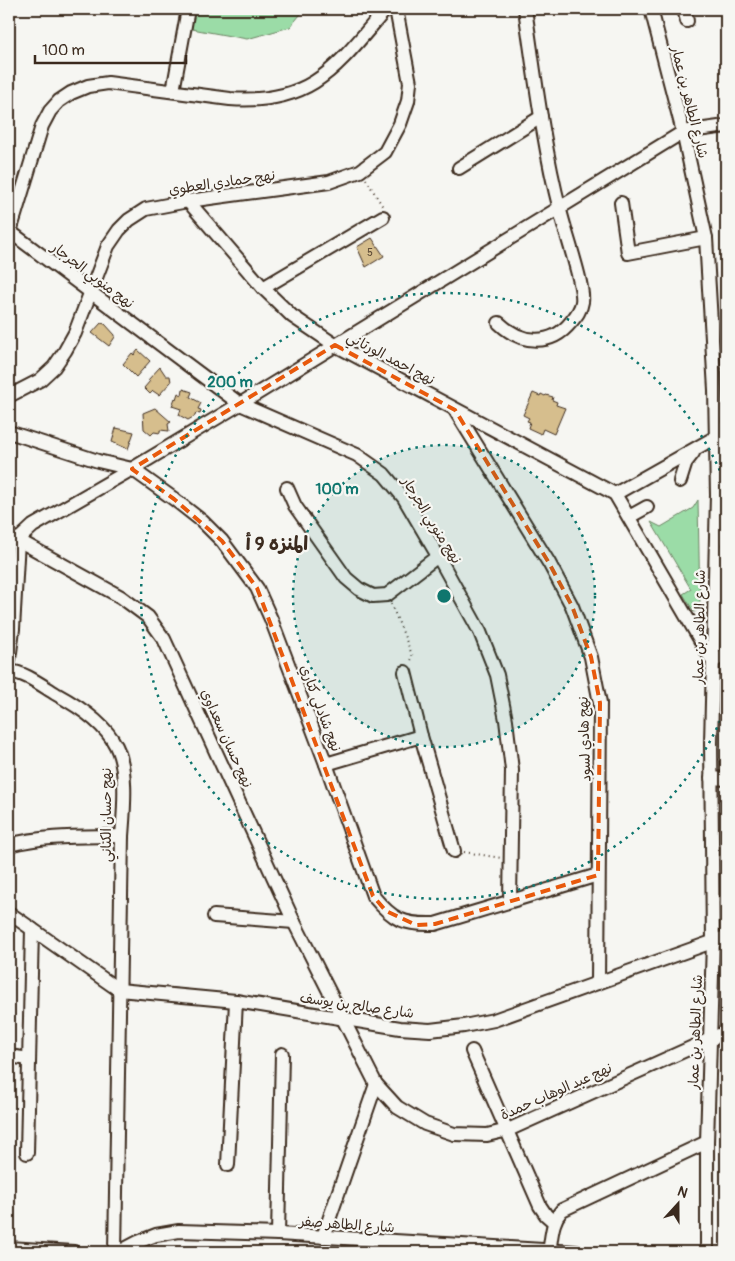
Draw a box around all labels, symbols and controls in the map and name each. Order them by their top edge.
scale bar [35,32,186,64]
text: 100 m [42,41,85,60]
street label: شارع الطاهر بن عمار [666,43,712,160]
street label: نهج حمادي العطوي [168,167,277,200]
street label: نهج منوبي الجرجار [45,238,137,315]
house number: 5 [367,246,373,259]
street label: نهج احمد الورتاني [342,328,438,392]
text: 200 m [207,373,253,392]
street label: نهج منوبي الجرجار [394,473,465,569]
text: 100 m [316,480,358,499]
district label: المنزه 9 أ [246,532,308,556]
street label: شارع الطاهر بن عمار [690,569,710,686]
centre of rings [435,587,453,605]
street label: نهج شادلي كتاري [292,662,345,756]
street label: نهج حسان سعداوي [195,686,256,791]
street label: نهج هادي لسود [575,696,596,782]
street label: نهج حسان الكناني [98,768,119,862]
street label: شارع الطاهر بن عمار [685,974,707,1091]
street label: شارع صالح بن يوسف [299,989,415,1023]
street label: نهج عبد الوهاب حمدة [498,1059,615,1125]
north arrow [652,1178,702,1228]
text: N [675,1183,690,1202]
street label: شارع الطاهر صفر [298,1213,395,1237]

